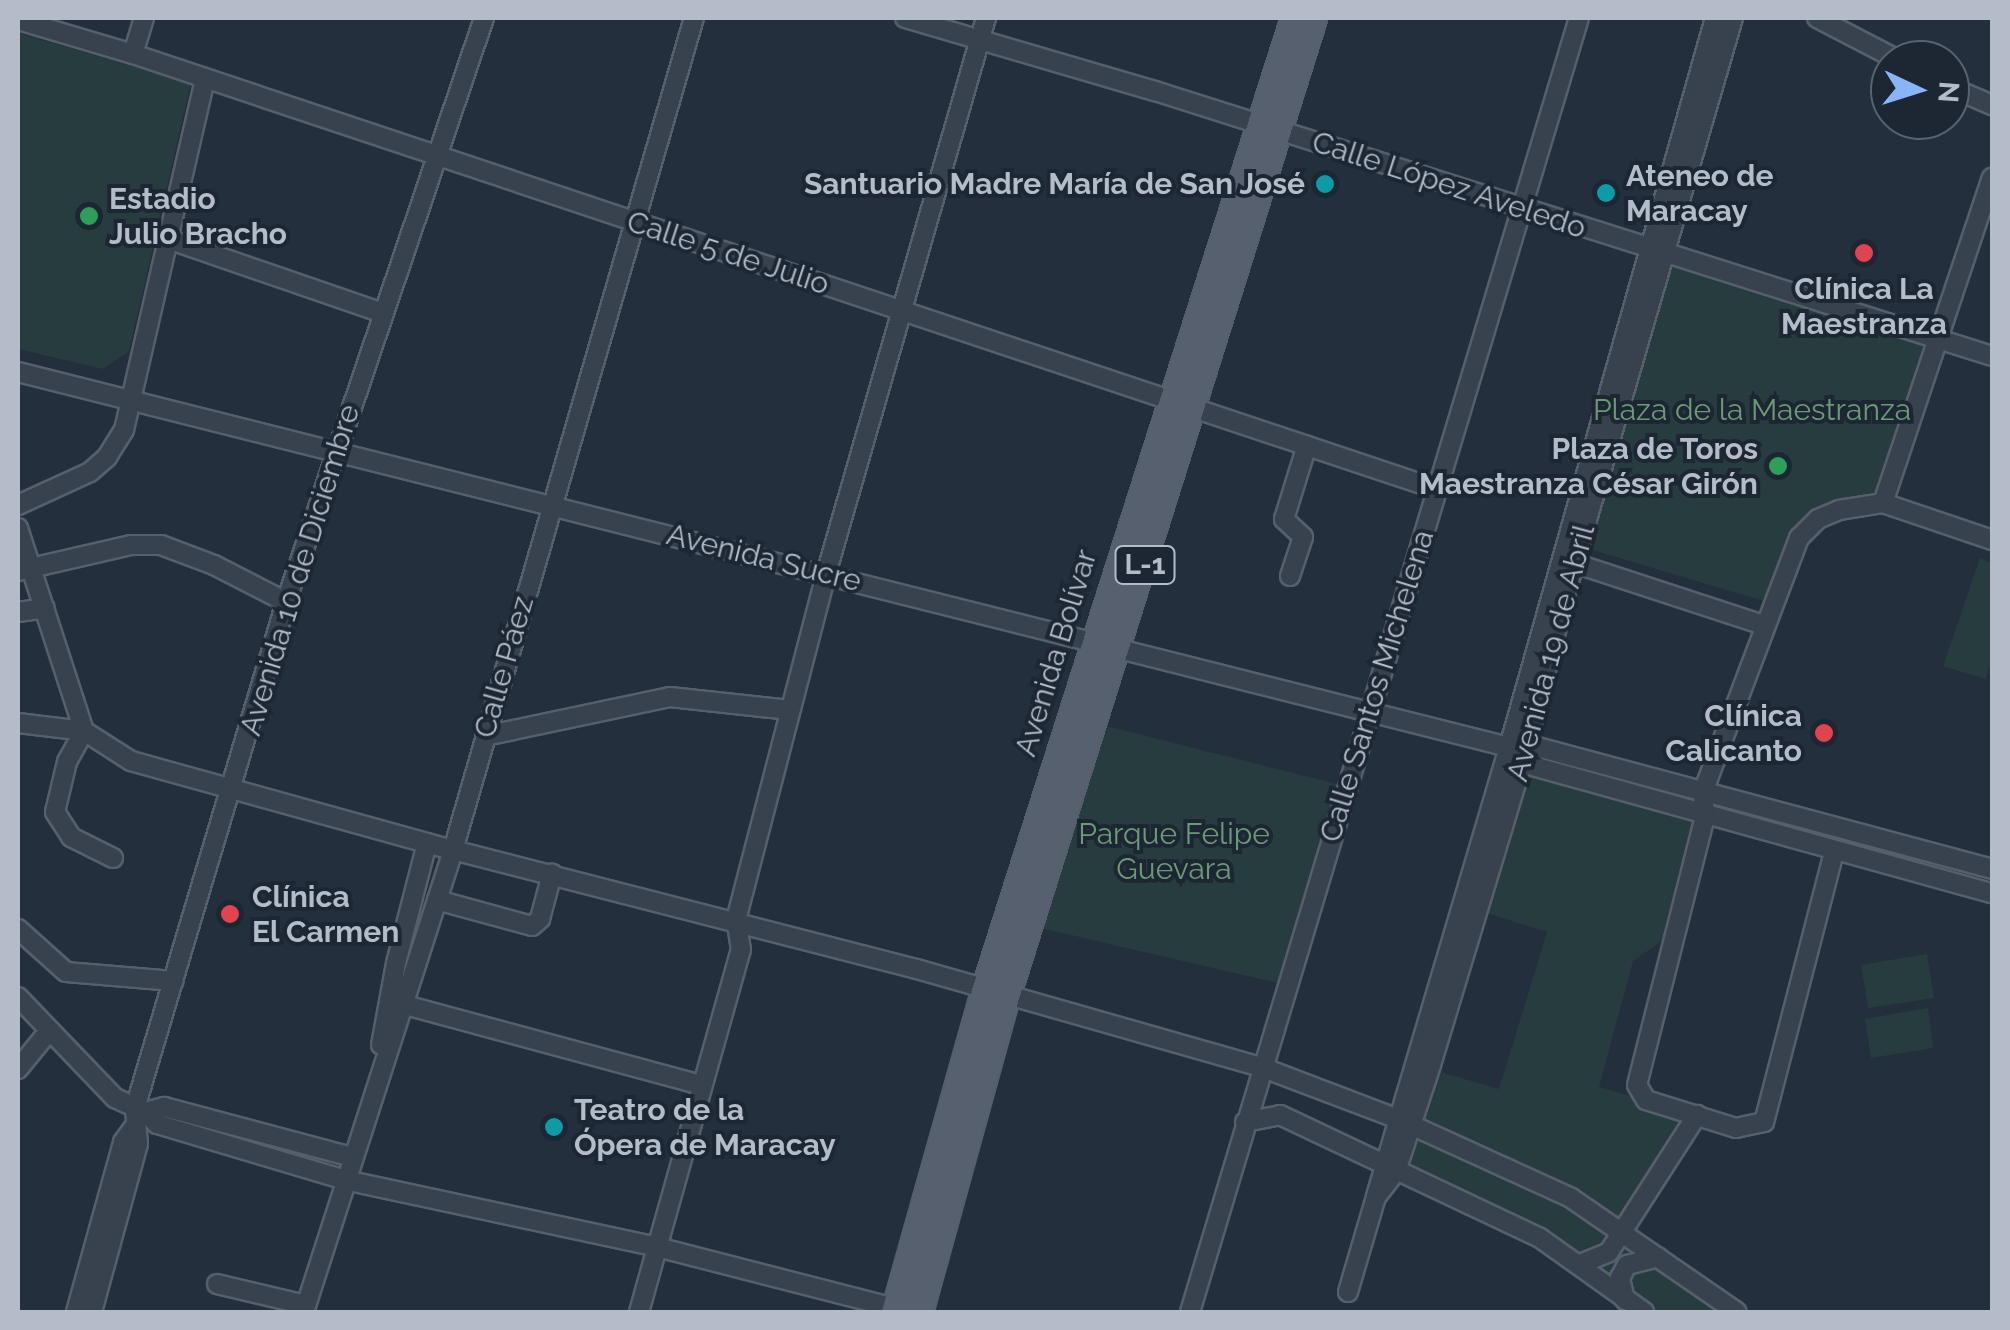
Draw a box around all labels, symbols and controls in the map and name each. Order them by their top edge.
north arrow [1870,40,1970,140]
text: N [1931,80,1966,104]
street label: Calle López Aveledo [1307,124,1591,246]
place label: Ateneo de Maracay [1626,158,1773,228]
place label: Santuario Madre María de San José [803,166,1305,202]
marker: Santuario Madre María de San José [1314,173,1336,195]
place label: Estadio Julio Bracho [109,181,287,252]
marker: Ateneo de Maracay [1595,182,1617,204]
street label: Calle 5 de Julio [622,203,834,303]
marker: Estadio Julio Bracho [78,205,100,227]
marker: Clínica La Maestranza [1851,240,1877,266]
place label: Clínica La Maestranza [1781,271,1947,342]
park label: Plaza de la Maestranza [1593,392,1911,428]
street label: Avenida 10 de Diciembre [232,400,368,740]
place label: Plaza de Toros Maestranza César Girón [1418,431,1758,502]
marker: Plaza de Toros Maestranza César Girón [1767,455,1789,477]
street label: Avenida Sucre [663,516,865,600]
street label: Avenida 19 de Abril [1499,520,1603,786]
street label: Calle Santos Michelena [1312,526,1442,846]
road number: L-1 [1112,542,1178,588]
street label: Avenida Bolívar [1007,545,1105,761]
street label: Calle Páez [467,592,541,742]
place label: Clínica Calicanto [1665,698,1802,768]
marker: Clínica Calicanto [1811,720,1837,746]
park label: Parque Felipe Guevara [1078,816,1270,886]
place label: Clínica El Carmen [252,879,400,950]
marker: Clínica El Carmen [217,901,243,927]
place label: Teatro de la Ópera de Maracay [574,1092,836,1162]
marker: Teatro de la Ópera de Maracay [543,1116,565,1138]

